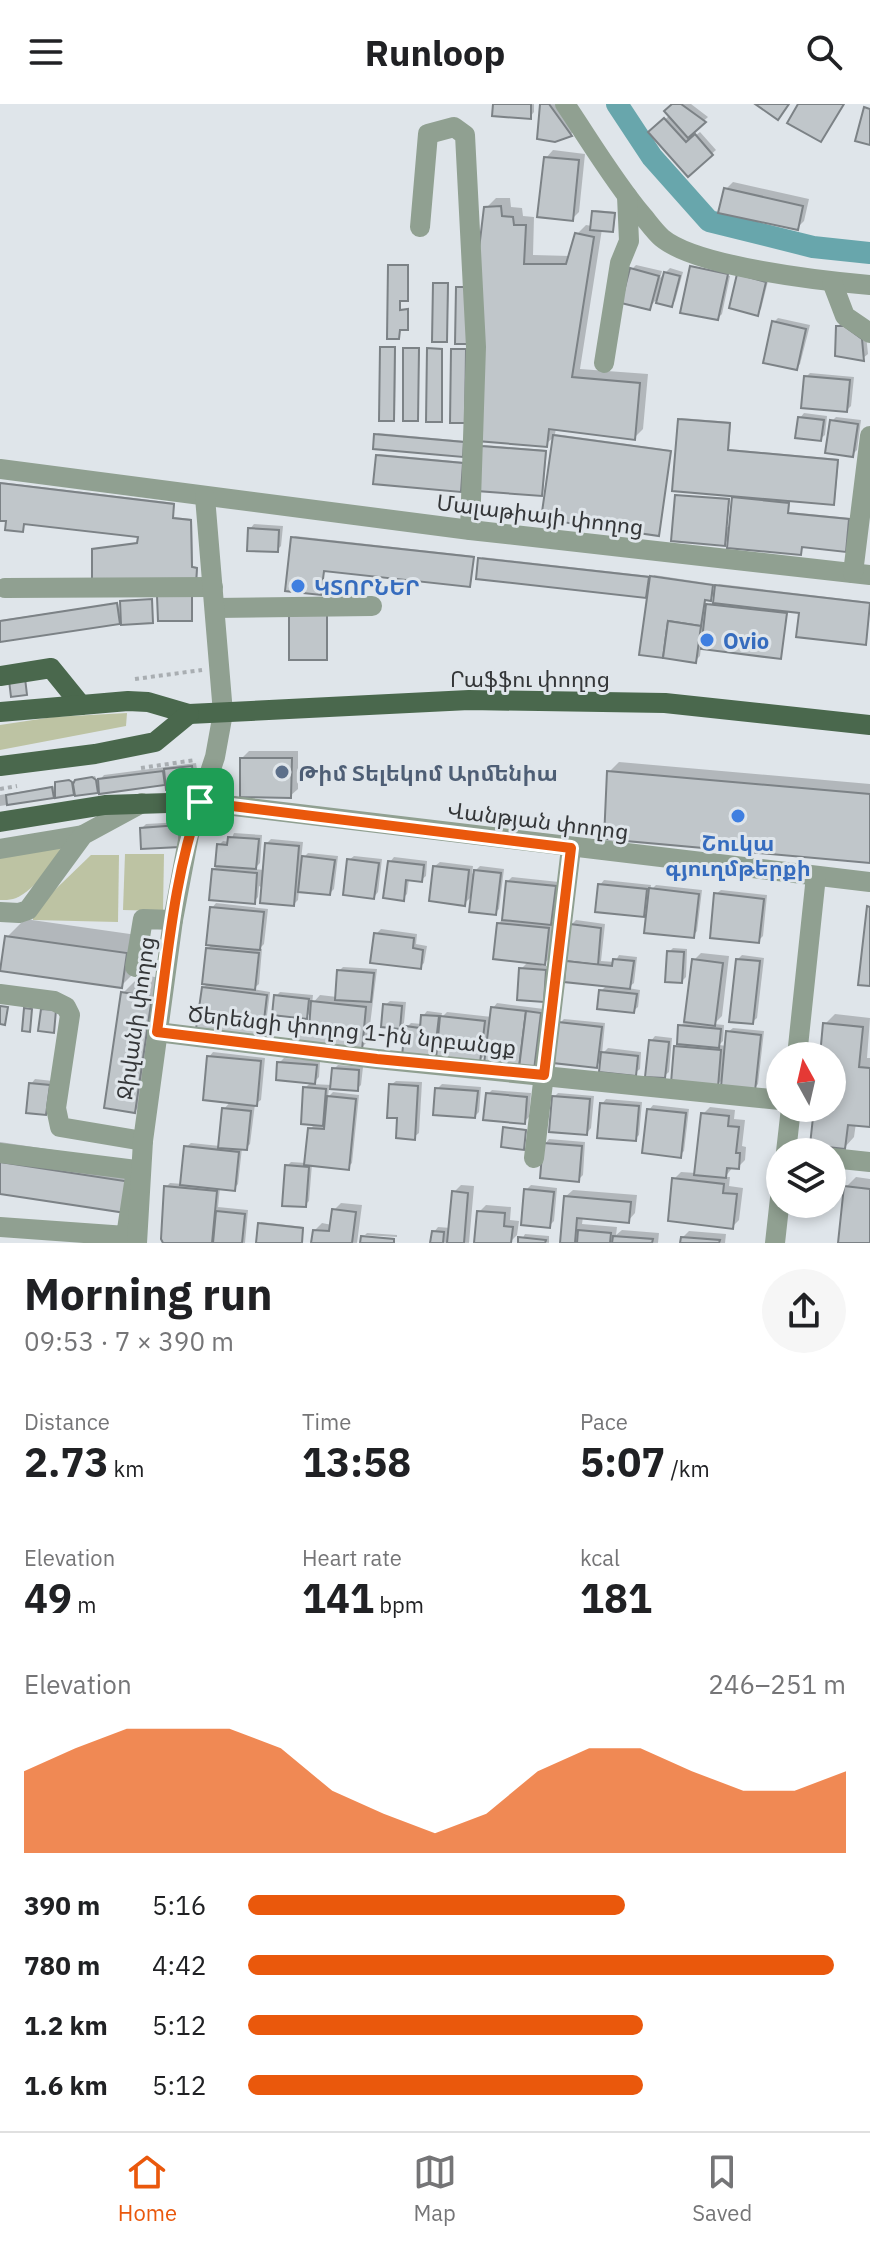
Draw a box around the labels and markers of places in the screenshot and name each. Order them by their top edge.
place label: ԿՏՈՐՆԵՐ [314,572,420,601]
marker: ԿՏՈՐՆԵՐ [289,577,307,595]
place label: Ovio [723,626,769,655]
marker: Ovio [698,631,716,649]
place label: Թիմ Տելեկոմ Արմենիա [298,758,558,787]
marker: Թիմ Տելեկոմ Արմենիա [273,763,291,781]
pin [166,768,234,836]
marker: Շուկա գյուղմթերքի [729,807,747,825]
place label: Շուկա գյուղմթերքի [665,828,811,882]

